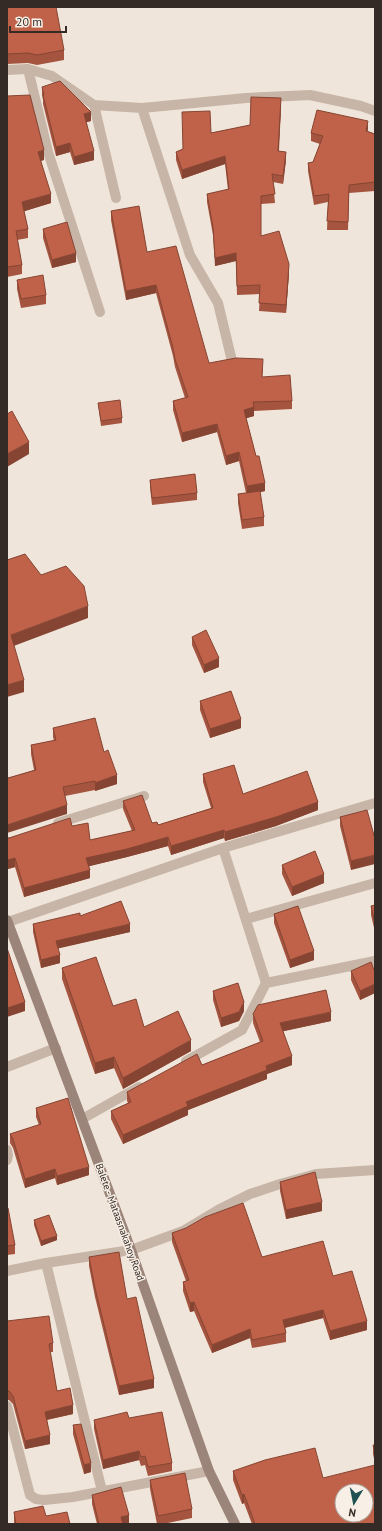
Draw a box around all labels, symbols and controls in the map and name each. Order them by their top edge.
scale bar [10,8,66,34]
text: 20 m [16,14,42,29]
street label: Balete - Mataasnakahoy Road [93,1162,147,1282]
north arrow [334,1483,374,1523]
text: N [347,1505,357,1520]

